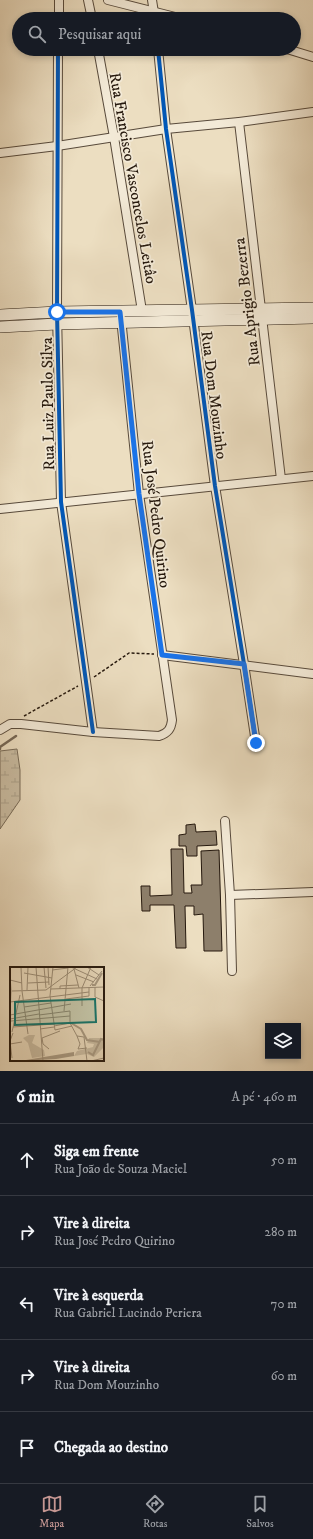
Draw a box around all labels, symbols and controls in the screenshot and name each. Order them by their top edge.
search box [12,12,301,56]
icon: search [26,23,48,45]
text: Pesquisar aqui [58,25,141,44]
street label: Rua Francisco Vasconcelos Leitâo [105,71,161,286]
street label: Rua Aprigio Bezerra [229,236,265,367]
route start [48,303,66,321]
street label: Rua Dom Mouzinho [196,330,232,461]
street label: Rua Luiz Paulo Silva [37,337,59,471]
street label: Rua José Pedro Quirino [137,439,175,589]
route end [247,734,265,752]
inset map [10,967,104,1061]
map controls [265,1023,301,1059]
button: layers [265,1023,301,1059]
text: 6 min [16,1086,55,1108]
text: A pé · 460 m [232,1089,297,1105]
text: Siga em frente [54,1142,139,1161]
icon: ahead [16,1149,38,1171]
text: 50 m [271,1152,297,1168]
text: Rua João de Souza Maciel [54,1161,187,1177]
text: Vire à direita [54,1214,130,1233]
icon: right [16,1221,38,1243]
text: 280 m [265,1224,297,1240]
text: Rua José Pedro Quirino [54,1233,175,1249]
text: Vire à esquerda [54,1286,143,1305]
icon: left [16,1293,38,1315]
text: 70 m [271,1296,297,1312]
text: Rua Gabriel Lucindo Periera [54,1305,202,1321]
text: Vire à direita [54,1358,130,1377]
icon: right [16,1365,38,1387]
text: 60 m [271,1368,297,1384]
text: Rua Dom Mouzinho [54,1377,159,1393]
icon: arrive [16,1437,38,1459]
text: Chegada ao destino [54,1438,168,1457]
tab: Mapa [39,1493,64,1531]
tab: Rotas [143,1493,167,1531]
tab: Salvos [246,1493,274,1531]

